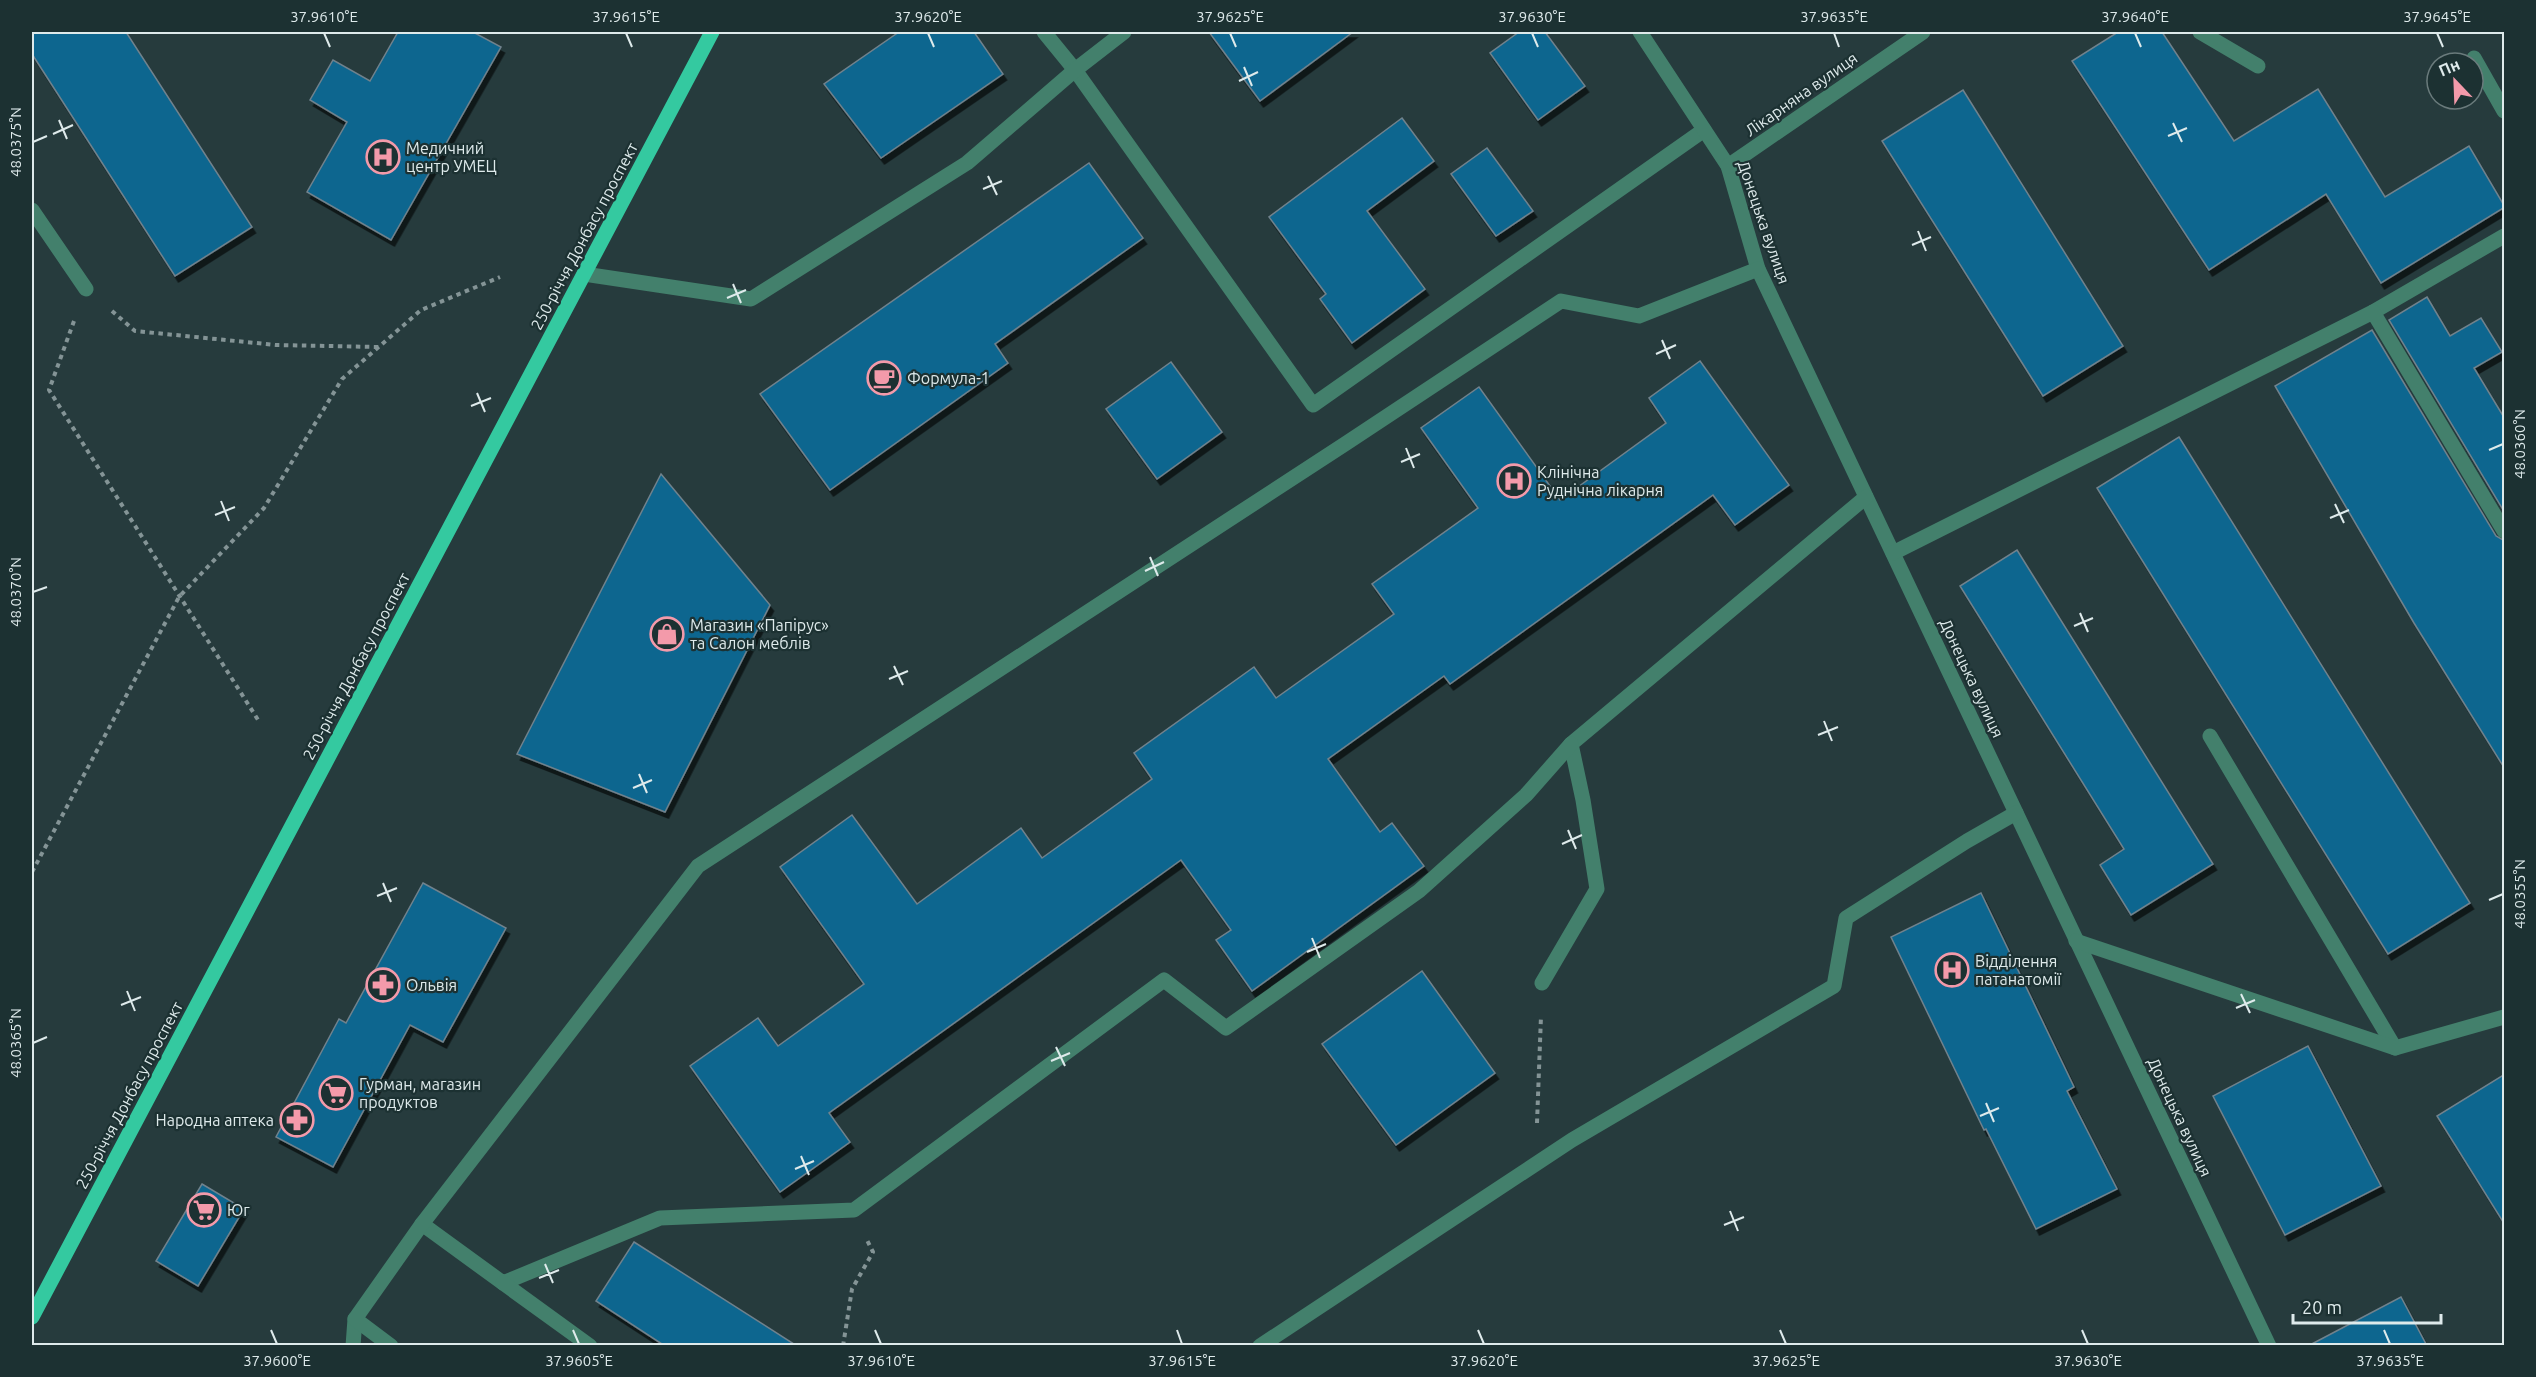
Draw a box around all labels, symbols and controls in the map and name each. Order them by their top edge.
text: 37.9610°E [290,8,358,25]
text: 37.9615°E [592,8,660,25]
text: 37.9620°E [894,8,962,25]
text: 37.9625°E [1196,8,1264,25]
text: 37.9630°E [1498,8,1566,25]
text: 37.9635°E [1800,8,1868,25]
text: 37.9640°E [2101,8,2169,25]
text: 37.9645°E [2403,8,2471,25]
street label: Лікарняна вулиця [1741,48,1861,140]
north arrow [2425,51,2485,111]
text: Пн [2436,55,2462,80]
text: 48.0375°N [7,107,24,177]
hospital icon: Медичний центр УМЕЦ [365,139,401,175]
place label: Медичний центр УМЕЦ [406,139,497,175]
street label: 250-річчя Донбасу проспект [527,139,641,333]
street label: Донецька вулиця [1734,158,1794,286]
cafe icon: Формула-1 [866,360,902,396]
place label: Формула-1 [907,369,990,387]
text: 48.0360°N [2511,409,2528,479]
hospital icon: Клінічна Руднічна лікарня [1496,463,1532,499]
place label: Клінічна Руднічна лікарня [1537,463,1663,499]
text: 48.0370°N [7,557,24,627]
street label: 250-річчя Донбасу проспект [299,569,413,763]
shop icon: Магазин «Папірус» та Салон меблів [649,616,685,652]
place label: Магазин «Папірус» та Салон меблів [690,616,829,652]
street label: Донецька вулиця [1936,616,2008,740]
text: 48.0355°N [2511,859,2528,929]
hospital icon: Відділення патанатомії [1934,952,1970,988]
place label: Відділення патанатомії [1975,952,2062,988]
pharmacy icon: Ольвія [365,967,401,1003]
place label: Ольвія [406,976,457,994]
street label: 250-річчя Донбасу проспект [72,998,186,1192]
text: 48.0365°N [7,1008,24,1078]
street label: Донецька вулиця [2144,1055,2216,1179]
supermarket icon: Гурман, магазин продуктов [318,1075,354,1111]
place label: Гурман, магазин продуктов [359,1075,481,1111]
pharmacy icon: Народна аптека [279,1102,315,1138]
place label: Народна аптека [156,1111,274,1129]
supermarket icon: Юг [186,1192,222,1228]
place label: Юг [227,1201,250,1219]
scale bar [2293,1287,2442,1325]
text: 20 m [2302,1297,2342,1317]
text: 37.9600°E [243,1352,311,1369]
text: 37.9605°E [545,1352,613,1369]
text: 37.9610°E [847,1352,915,1369]
text: 37.9615°E [1148,1352,1216,1369]
text: 37.9620°E [1450,1352,1518,1369]
text: 37.9625°E [1752,1352,1820,1369]
text: 37.9630°E [2054,1352,2122,1369]
text: 37.9635°E [2356,1352,2424,1369]

